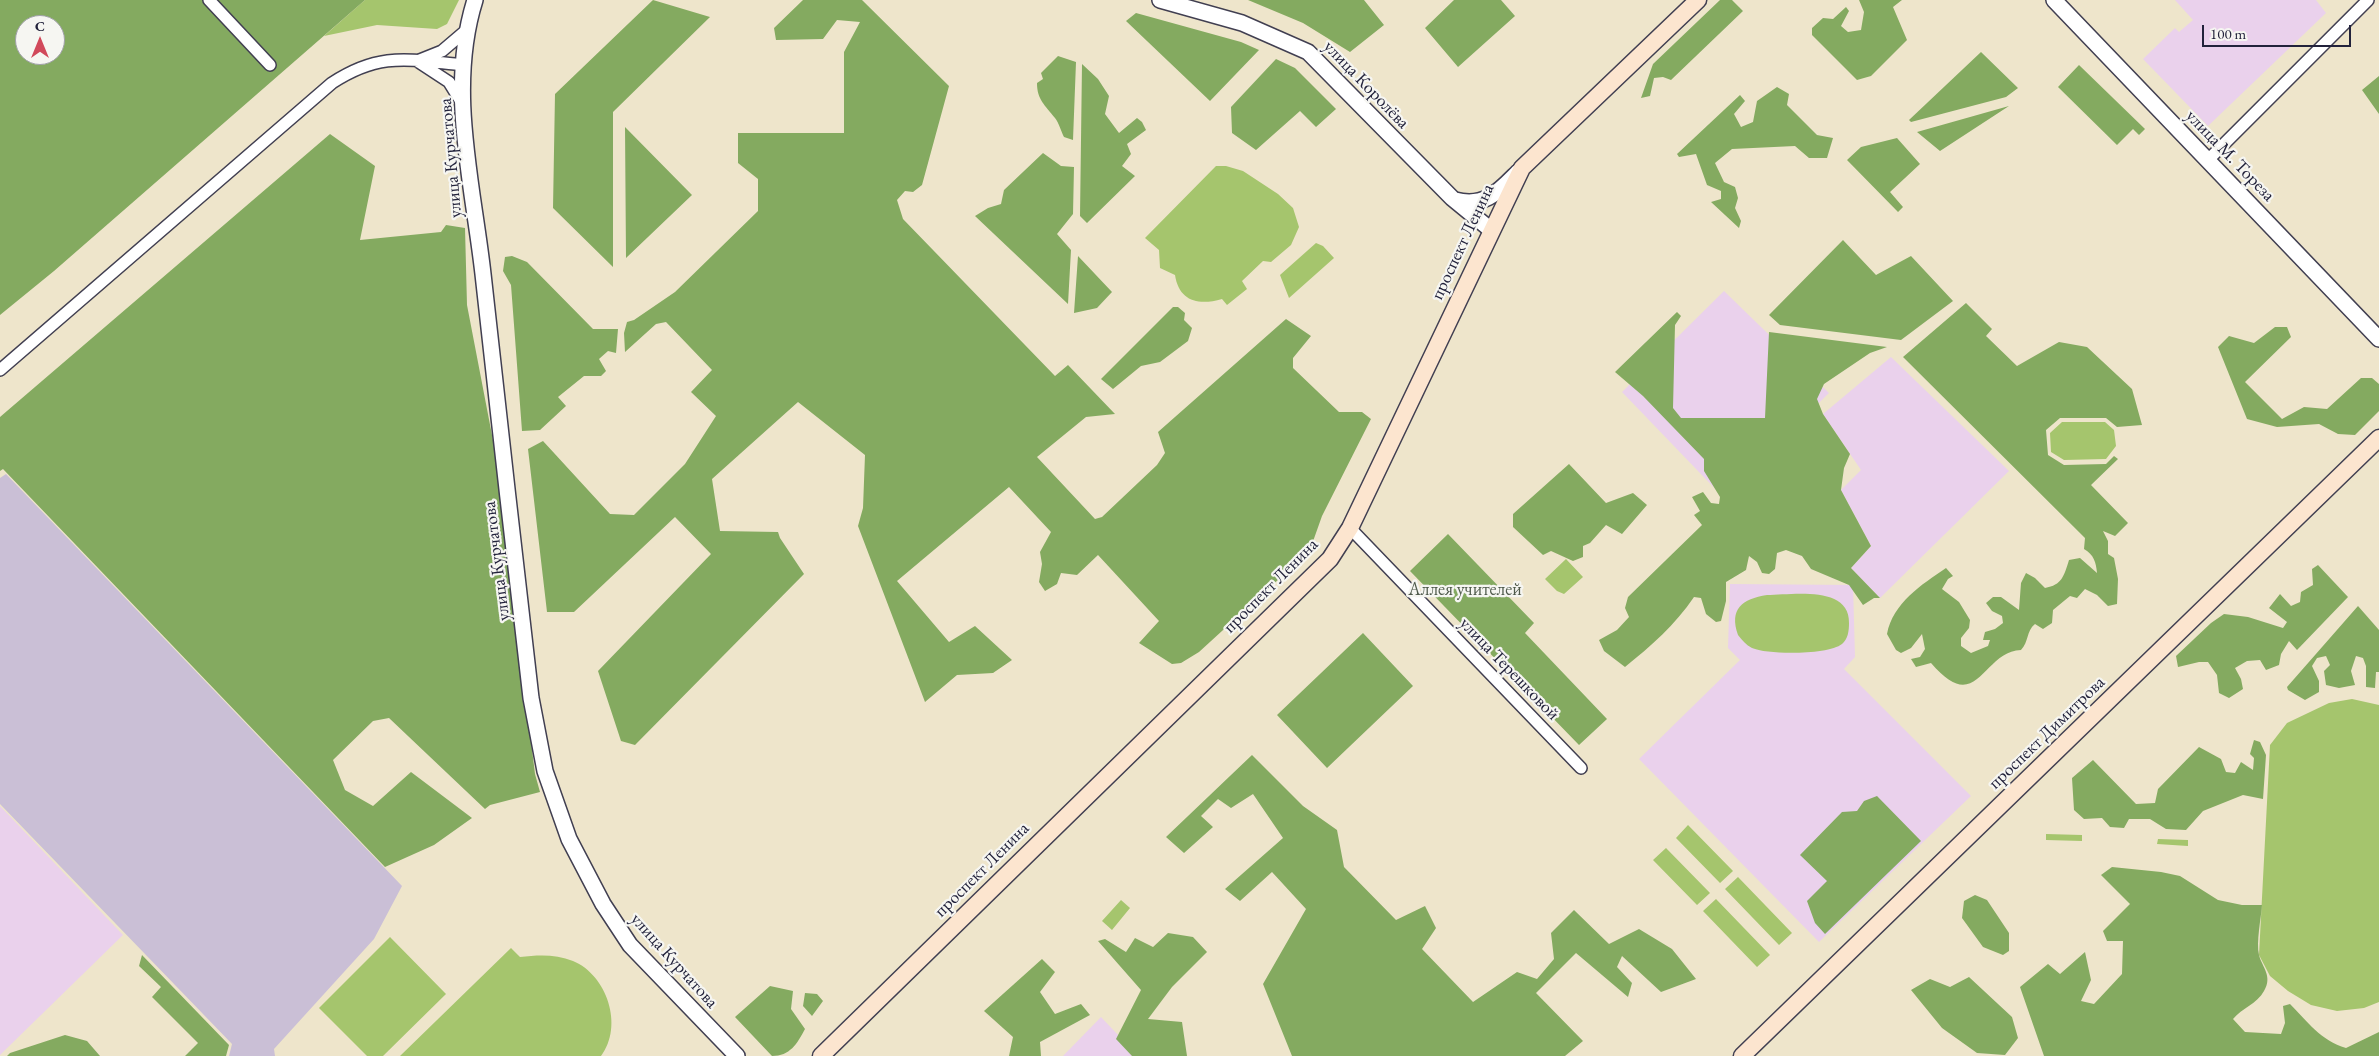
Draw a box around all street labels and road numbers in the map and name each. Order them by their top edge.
street label: улица Королёва [1319,36,1413,134]
street label: улица Курчатова [435,97,467,219]
street label: улица М. Тореза [2181,106,2279,206]
street label: проспект Ленина [1427,181,1499,303]
street label: улица Курчатова [479,500,515,622]
street label: проспект Ленина [1219,534,1323,638]
street label: улица Терешковой [1454,613,1564,725]
street label: проспект Димитрова [1984,672,2110,794]
street label: проспект Ленина [930,818,1034,922]
street label: улица Курчатова [626,909,722,1013]

